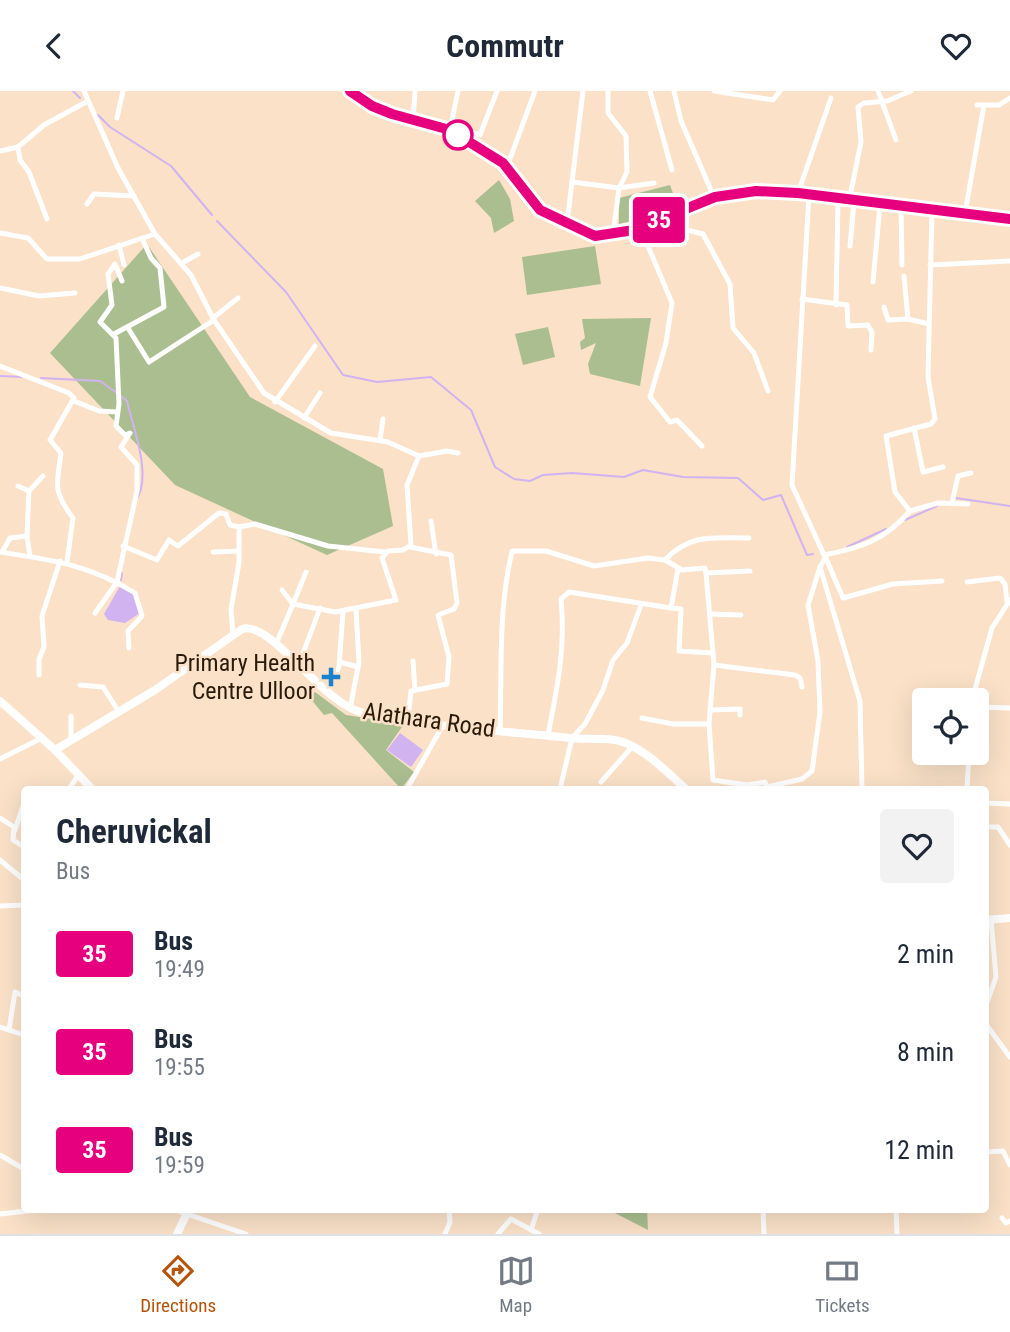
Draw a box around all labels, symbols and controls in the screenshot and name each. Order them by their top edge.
icon: back [35,27,73,65]
text: Commutr [446,27,564,65]
icon: heart [937,27,975,65]
unlabelled marker [443,120,473,150]
line badge: 35 [628,197,690,243]
text: 35 [647,206,671,234]
place label: Primary Health Centre Ulloor [174,649,315,705]
marker: Primary Health Centre Ulloor [321,667,341,687]
map controls [912,688,989,765]
button: locate [912,688,989,765]
street label: Alathara Road [361,697,497,743]
button: heart [880,809,954,883]
text: Cheruvickal [56,812,212,851]
text: Bus [56,858,90,885]
text: Bus [154,926,193,956]
text: 2 min [897,939,954,969]
text: 35 [82,940,107,968]
text: 19:49 [154,956,205,983]
text: Bus [154,1024,193,1054]
text: 8 min [897,1037,954,1067]
text: 35 [82,1038,107,1066]
text: 19:55 [154,1054,205,1081]
text: Bus [154,1122,193,1152]
text: 12 min [884,1135,954,1165]
text: 35 [82,1136,107,1164]
text: 19:59 [154,1152,205,1179]
tab: Directions [140,1252,216,1317]
tab: Map [497,1252,535,1317]
tab: Tickets [815,1252,870,1317]

